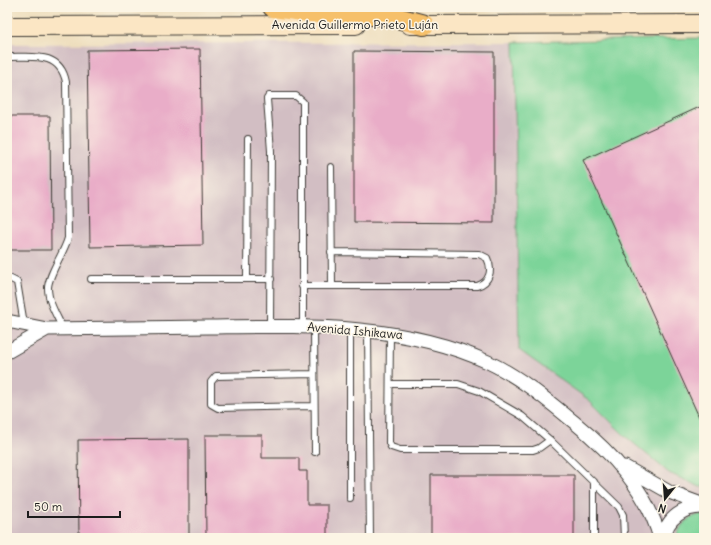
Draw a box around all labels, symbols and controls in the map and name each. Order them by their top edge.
street label: Avenida Guillermo Prieto Luján [272,17,438,32]
street label: Avenida Ishikawa [307,319,404,342]
north arrow [645,479,685,519]
scale bar [28,493,120,519]
text: 50 m [34,499,63,514]
text: N [656,501,668,516]

